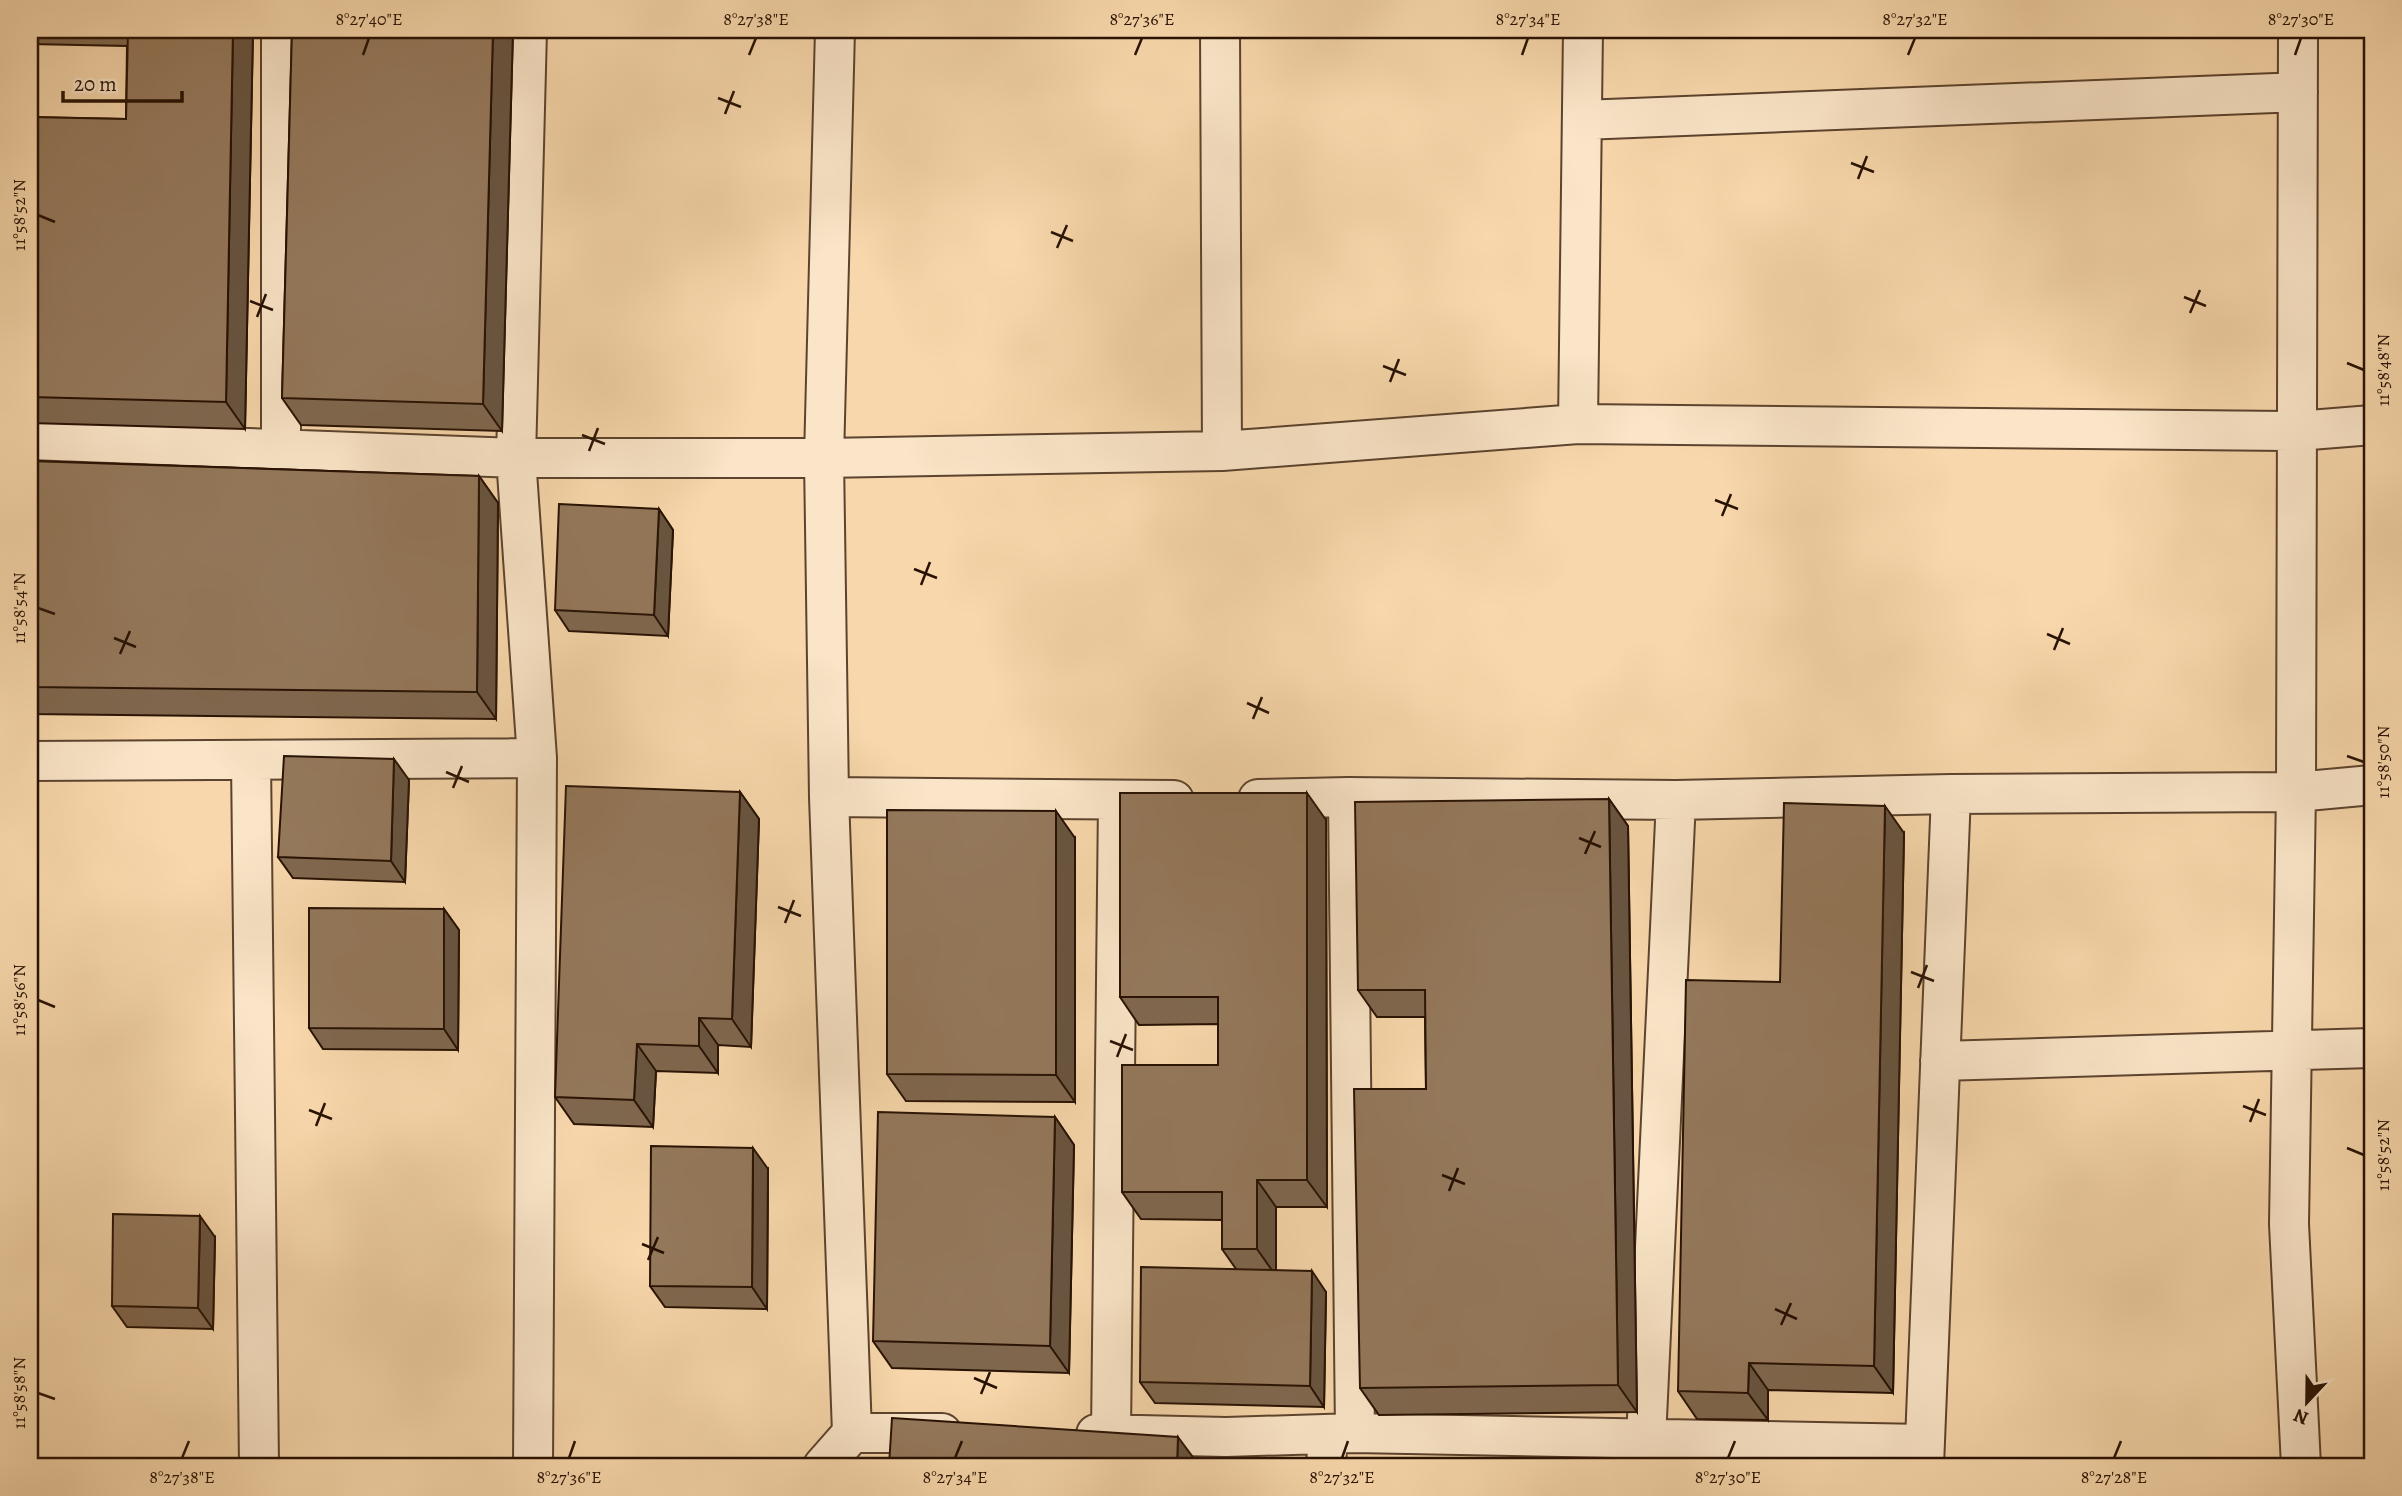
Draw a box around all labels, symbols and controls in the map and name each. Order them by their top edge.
text: 8°27'40"E [335,7,403,31]
text: 8°27'38"E [723,7,789,31]
text: 8°27'36"E [1109,7,1175,31]
text: 8°27'34"E [1495,7,1561,31]
text: 8°27'32"E [1882,7,1948,31]
text: 8°27'30"E [2268,7,2334,31]
scale bar [63,60,182,104]
text: 20 m [74,70,117,98]
text: 11°58'52"N [7,179,31,251]
text: 11°58'48"N [2371,334,2395,406]
text: 11°58'54"N [7,572,31,644]
text: 11°58'50"N [2371,725,2395,799]
text: 11°58'56"N [7,964,31,1036]
text: 11°58'52"N [2371,1119,2395,1191]
text: 11°58'58"N [7,1357,31,1429]
north arrow [2272,1366,2342,1436]
text: N [2290,1402,2312,1431]
text: 8°27'38"E [149,1465,215,1489]
text: 8°27'36"E [536,1465,602,1489]
text: 8°27'34"E [922,1465,988,1489]
text: 8°27'32"E [1309,1465,1375,1489]
text: 8°27'30"E [1695,1465,1761,1489]
text: 8°27'28"E [2081,1465,2147,1489]

